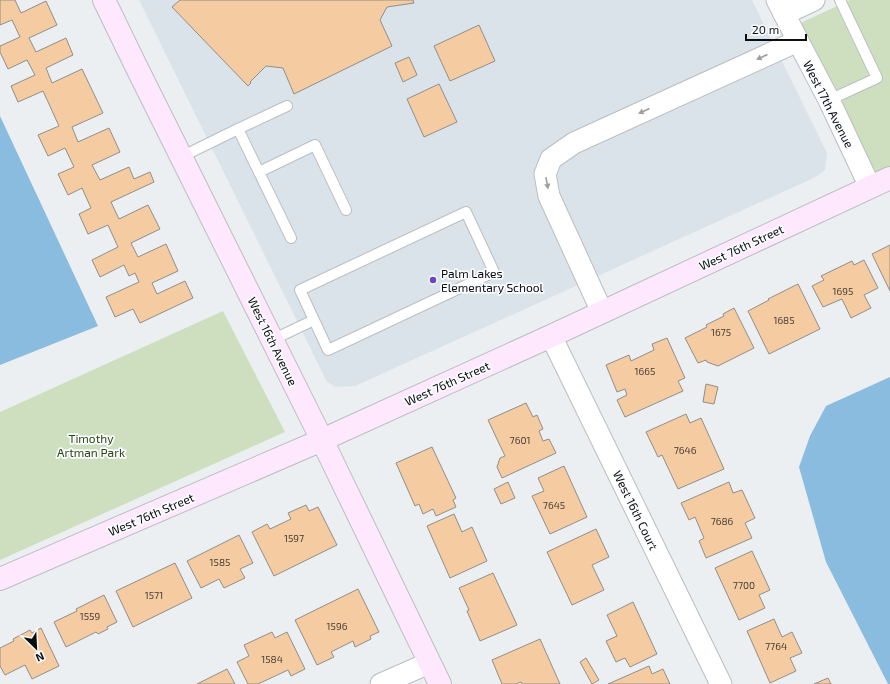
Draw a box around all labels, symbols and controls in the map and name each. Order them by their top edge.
scale bar [746,16,806,42]
text: 20 m [752,22,779,36]
one-way arrow [756,54,768,61]
street label: West 17th Avenue [801,58,857,150]
one-way arrow [638,108,649,114]
one-way arrow [544,177,550,189]
street label: West 76th Street [697,221,786,273]
place label: Palm Lakes Elementary School [441,266,544,294]
marker: Palm Lakes Elementary School [428,275,438,285]
house number: 1695 [833,285,853,297]
street label: West 16th Avenue [246,294,300,388]
house number: 1685 [773,314,795,326]
house number: 1675 [711,326,731,338]
street label: West 76th Street [402,358,492,408]
house number: 1665 [635,365,655,377]
park label: Timothy Artman Park [57,431,125,459]
house number: 7601 [510,434,530,446]
house number: 7646 [674,444,697,456]
street label: West 16th Court [611,468,661,552]
street label: West 76th Street [106,490,196,538]
house number: 7645 [543,499,565,511]
house number: 7686 [711,515,734,527]
house number: 1597 [284,532,304,544]
house number: 1585 [210,556,230,568]
house number: 7700 [733,579,755,591]
house number: 1571 [145,589,163,601]
house number: 1559 [80,610,100,622]
house number: 1596 [327,620,348,632]
north arrow [16,628,56,668]
house number: 7764 [765,640,787,652]
text: N [34,650,47,665]
house number: 1584 [261,653,283,665]

